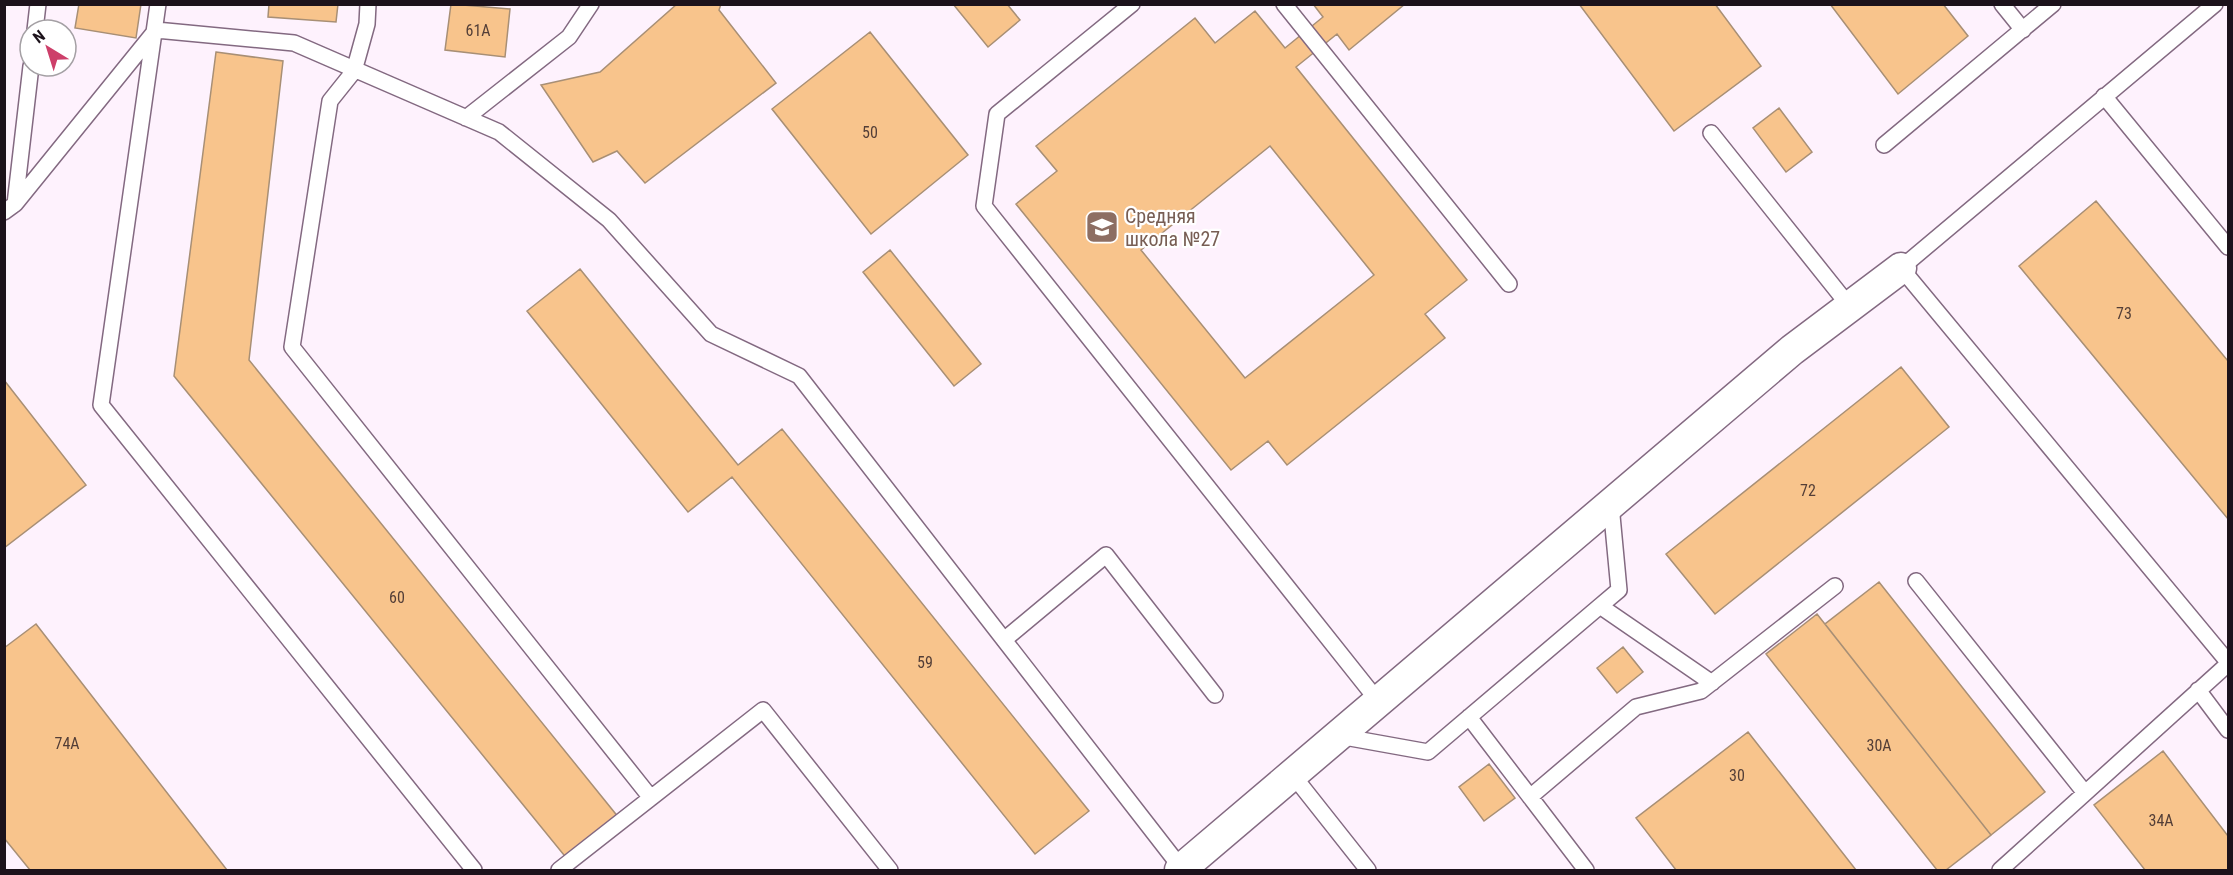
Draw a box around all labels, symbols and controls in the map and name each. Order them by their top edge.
north arrow [18,18,78,78]
house number: 61А [465,21,491,40]
text: N [29,26,49,47]
house number: 50 [862,123,878,142]
place label: Средняя школа №27 [1125,204,1220,251]
school or university icon: Средняя школа №27 [1084,209,1120,245]
house number: 73 [2116,304,2132,323]
house number: 72 [1800,481,1816,500]
house number: 60 [389,588,405,607]
house number: 59 [917,653,933,672]
house number: 74А [54,734,80,753]
house number: 30А [1866,736,1892,755]
house number: 30 [1729,766,1745,785]
house number: 34А [2148,811,2174,830]

